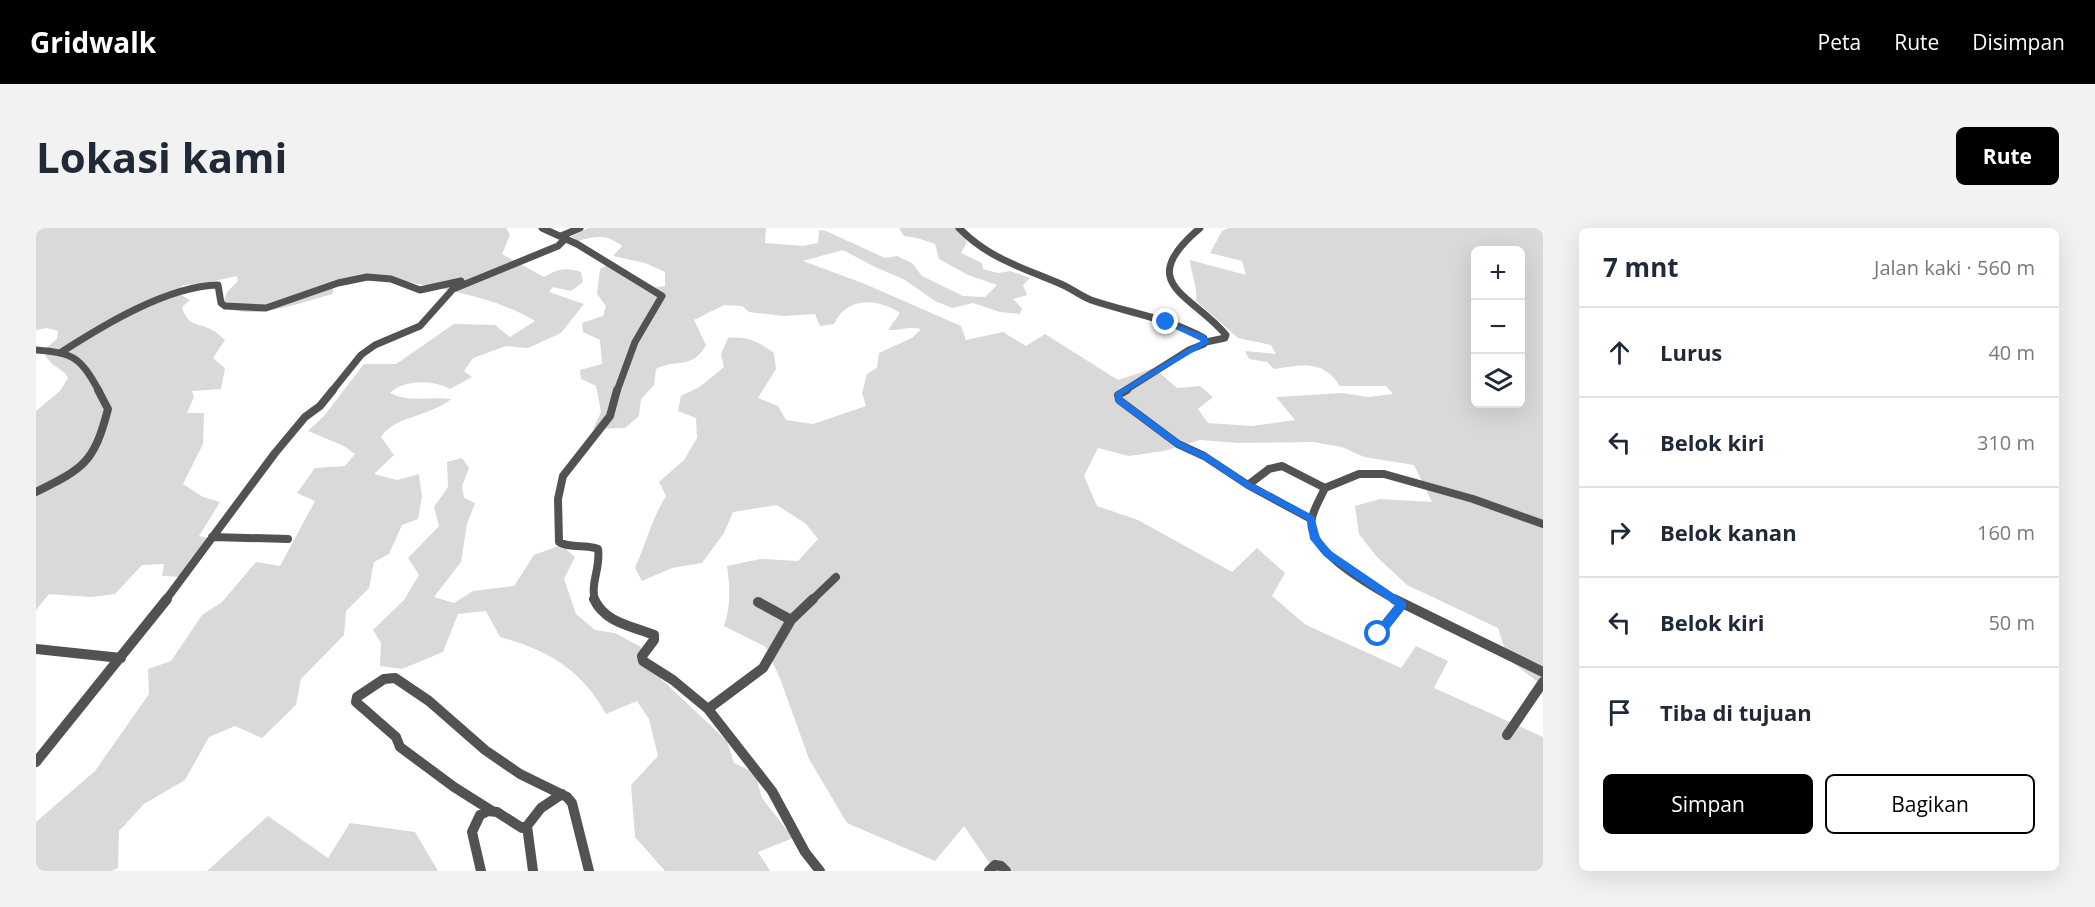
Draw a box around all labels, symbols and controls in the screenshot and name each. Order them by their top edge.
text: Gridwalk [30,23,156,61]
text: Peta [1818,28,1861,56]
text: Rute [1894,28,1939,56]
text: Disimpan [1972,28,2065,56]
button: Rute [1956,127,2059,185]
text: Lokasi kami [36,128,287,185]
map controls [1471,246,1525,408]
button: + [1471,246,1525,300]
text: 7 mnt [1603,249,1679,285]
text: Jalan kaki · 560 m [1874,254,2035,281]
button: − [1471,300,1525,354]
route end [1152,308,1178,334]
icon: ahead [1603,336,1636,369]
text: Lurus [1660,337,1722,367]
text: 40 m [1988,339,2035,366]
button: layers [1471,354,1525,408]
icon: left [1603,426,1636,459]
text: Belok kiri [1660,427,1765,457]
text: 310 m [1977,429,2035,456]
icon: right [1603,516,1636,549]
text: Belok kanan [1660,517,1797,547]
text: 160 m [1977,519,2035,546]
icon: left [1603,606,1636,639]
text: Belok kiri [1660,607,1765,637]
text: 50 m [1988,609,2035,636]
route start [1364,620,1390,646]
icon: arrive [1603,696,1636,729]
text: Tiba di tujuan [1660,697,1812,727]
button: Simpan [1603,774,1813,834]
button: Bagikan [1825,774,2035,834]

